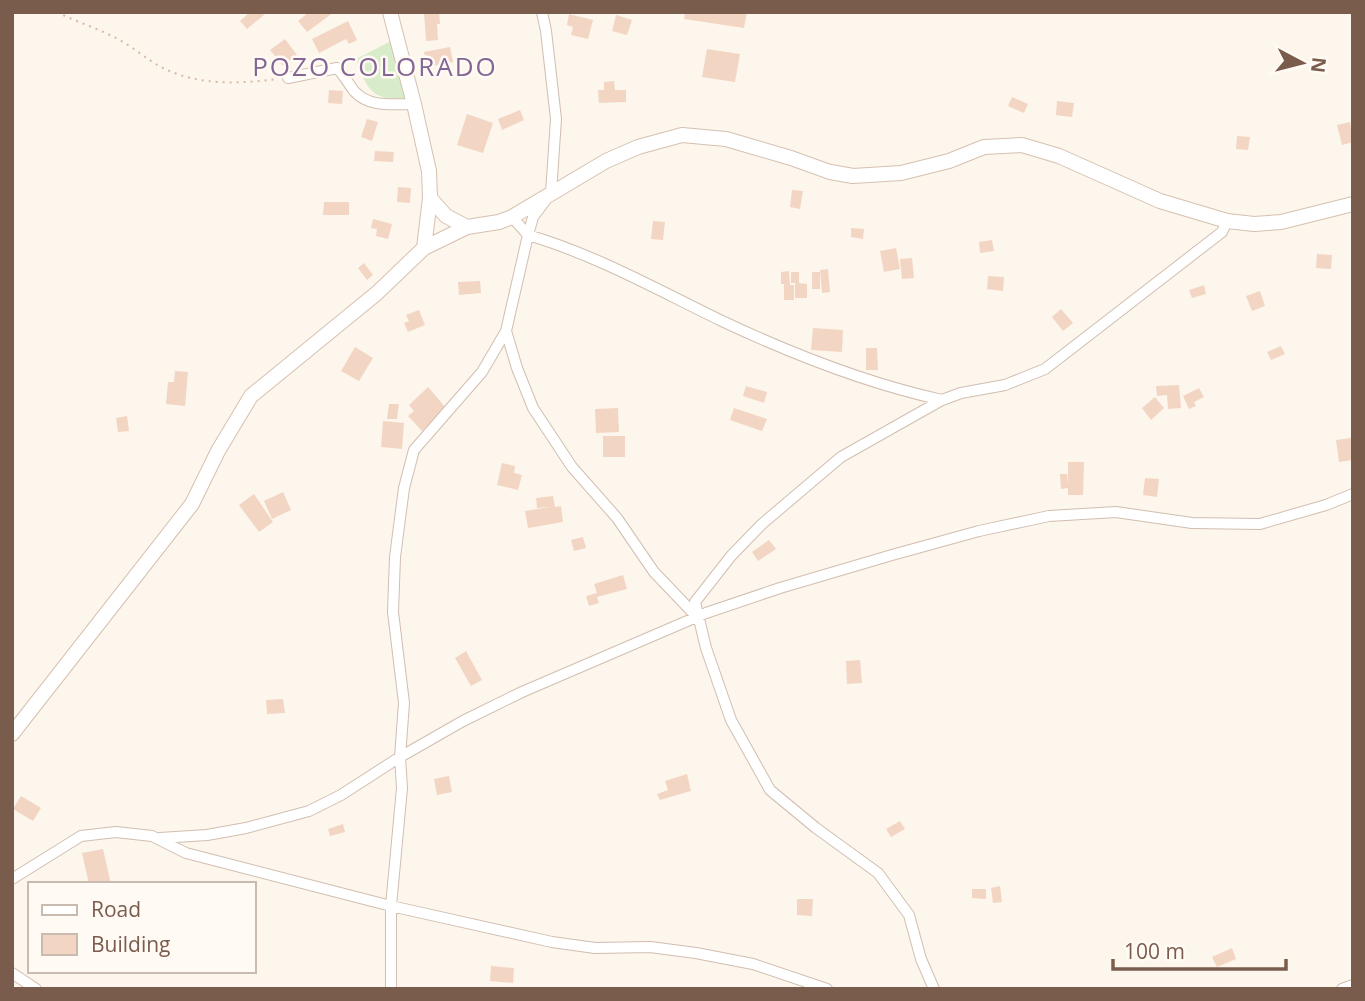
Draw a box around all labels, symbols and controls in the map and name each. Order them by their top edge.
north arrow [1267,28,1337,98]
district label: POZO COLORADO [252,48,498,84]
text: N [1305,56,1333,74]
legend [28,882,256,973]
text: Road [91,895,141,923]
scale bar [1113,928,1286,972]
text: Building [91,930,170,958]
text: 100 m [1124,937,1185,965]

